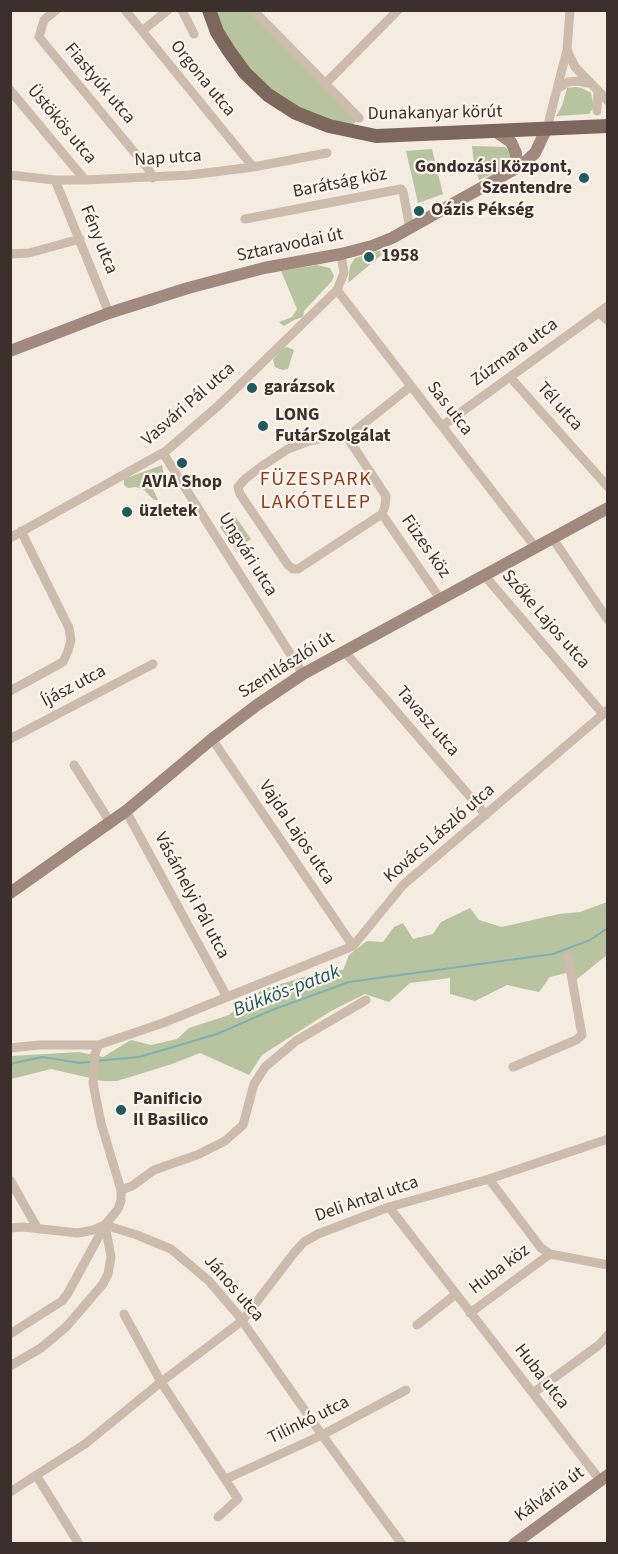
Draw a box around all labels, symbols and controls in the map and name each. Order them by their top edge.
street label: Orgona utca [165,37,239,121]
street label: Fiastyúk utca [59,39,139,129]
street label: Üstökös utca [22,81,100,169]
street label: Dunakanyar körút [367,102,503,126]
street label: Nap utca [134,146,202,172]
place label: Gondozási Központ, Szentendre [415,157,572,200]
street label: Barátság köz [291,164,389,204]
marker: Gondozási Központ, Szentendre [577,171,591,185]
place label: Oázis Pékség [431,200,534,222]
street label: Fény utca [74,203,122,277]
marker: Oázis Pékség [412,204,426,218]
street label: Sztaravodai út [235,224,345,268]
place label: 1958 [381,246,419,268]
marker: 1958 [362,250,376,264]
street label: Zúzmara utca [467,314,563,392]
street label: Vasvári Pál utca [138,359,240,451]
place label: garázsok [264,377,335,399]
street label: Sas utca [421,378,477,440]
street label: Tél utca [531,378,587,436]
marker: garázsok [245,381,259,395]
place label: LONG FutárSzolgálat [275,405,390,448]
marker: LONG FutárSzolgálat [256,419,270,433]
marker: AVIA Shop [175,456,189,470]
district label: FÜZESPARK LAKÓTELEP [260,469,372,516]
place label: AVIA Shop [142,472,222,494]
place label: üzletek [139,501,198,523]
marker: üzletek [120,505,134,519]
street label: Ungvári utca [213,509,281,601]
street label: Füzes köz [396,511,454,583]
street label: Szőke Lajos utca [496,566,594,674]
street label: Szentlászlói út [235,628,339,704]
street label: Íjász utca [38,661,110,713]
street label: Tavasz utca [391,682,463,762]
street label: Vajda Lajos utca [253,777,339,889]
street label: Kovács László utca [380,780,500,888]
street label: Vásárhelyi Pál utca [149,829,233,963]
water label: Bükkös-patak [230,961,344,1023]
place label: Panificio Il Basilico [133,1089,209,1132]
marker: Panificio Il Basilico [114,1103,128,1117]
street label: Deli Antal utca [312,1172,422,1228]
street label: Huba köz [466,1240,534,1300]
street label: János utca [198,1251,268,1327]
street label: Huba utca [509,1340,573,1414]
street label: Tilinkó utca [265,1392,353,1450]
street label: Kálvária út [511,1463,589,1527]

